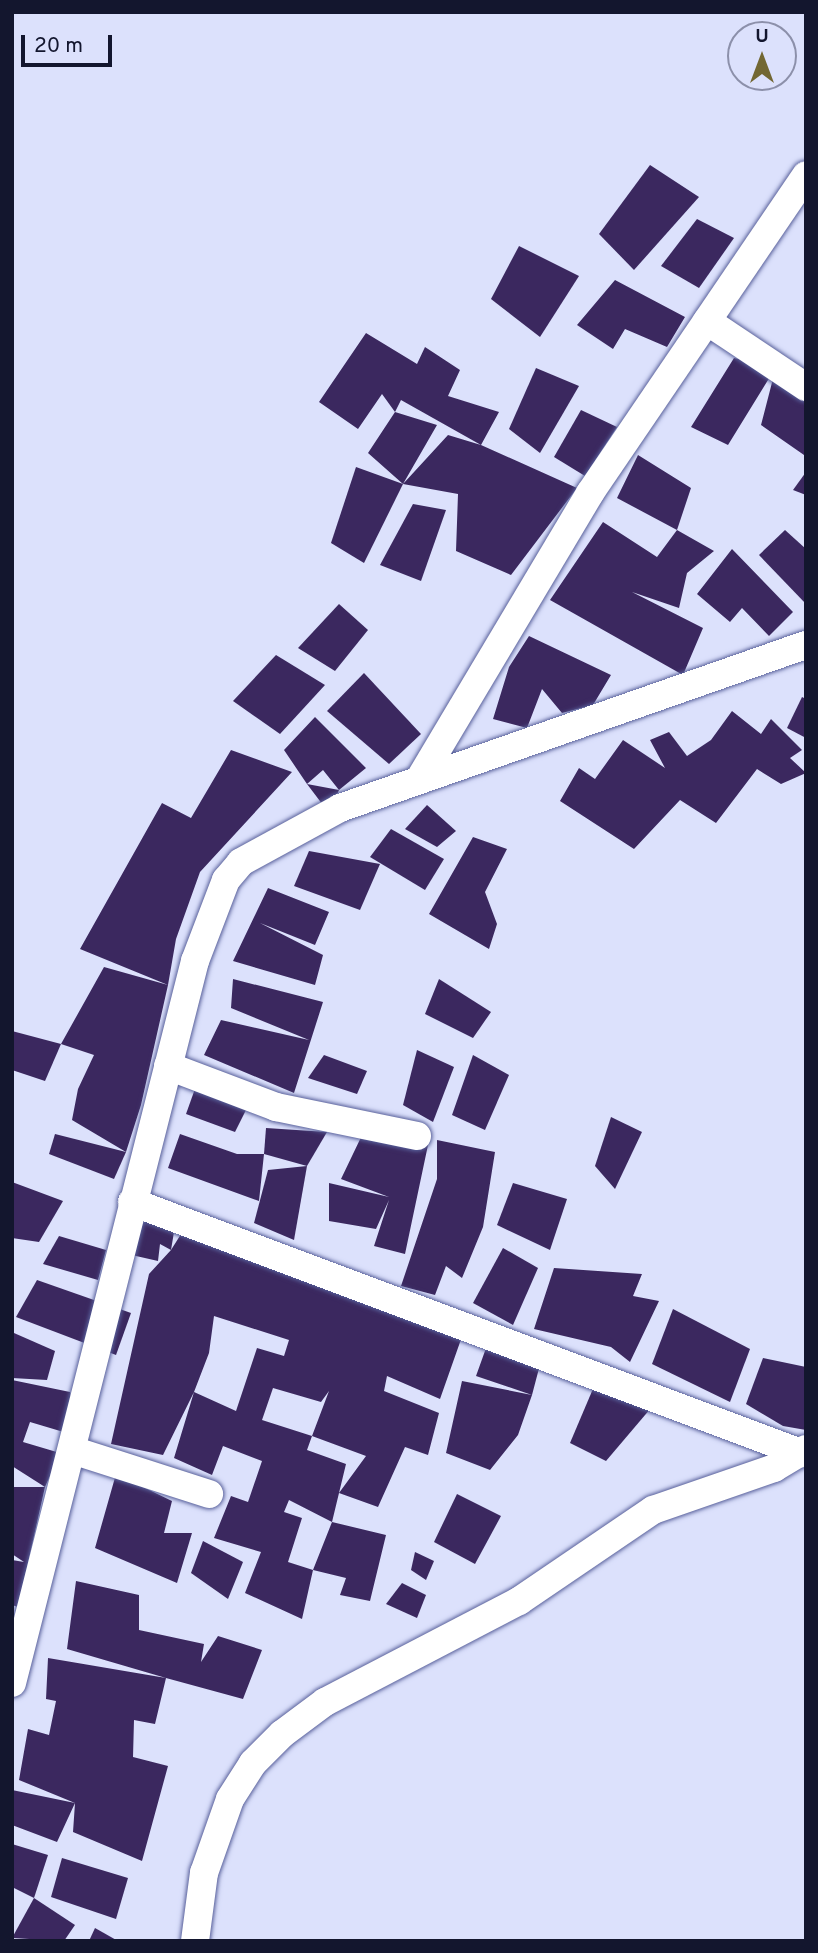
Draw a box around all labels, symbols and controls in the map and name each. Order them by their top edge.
scale bar [24,21,116,65]
north arrow [727,21,797,91]
text: U [755,25,769,49]
text: 20 m [34,33,83,60]

